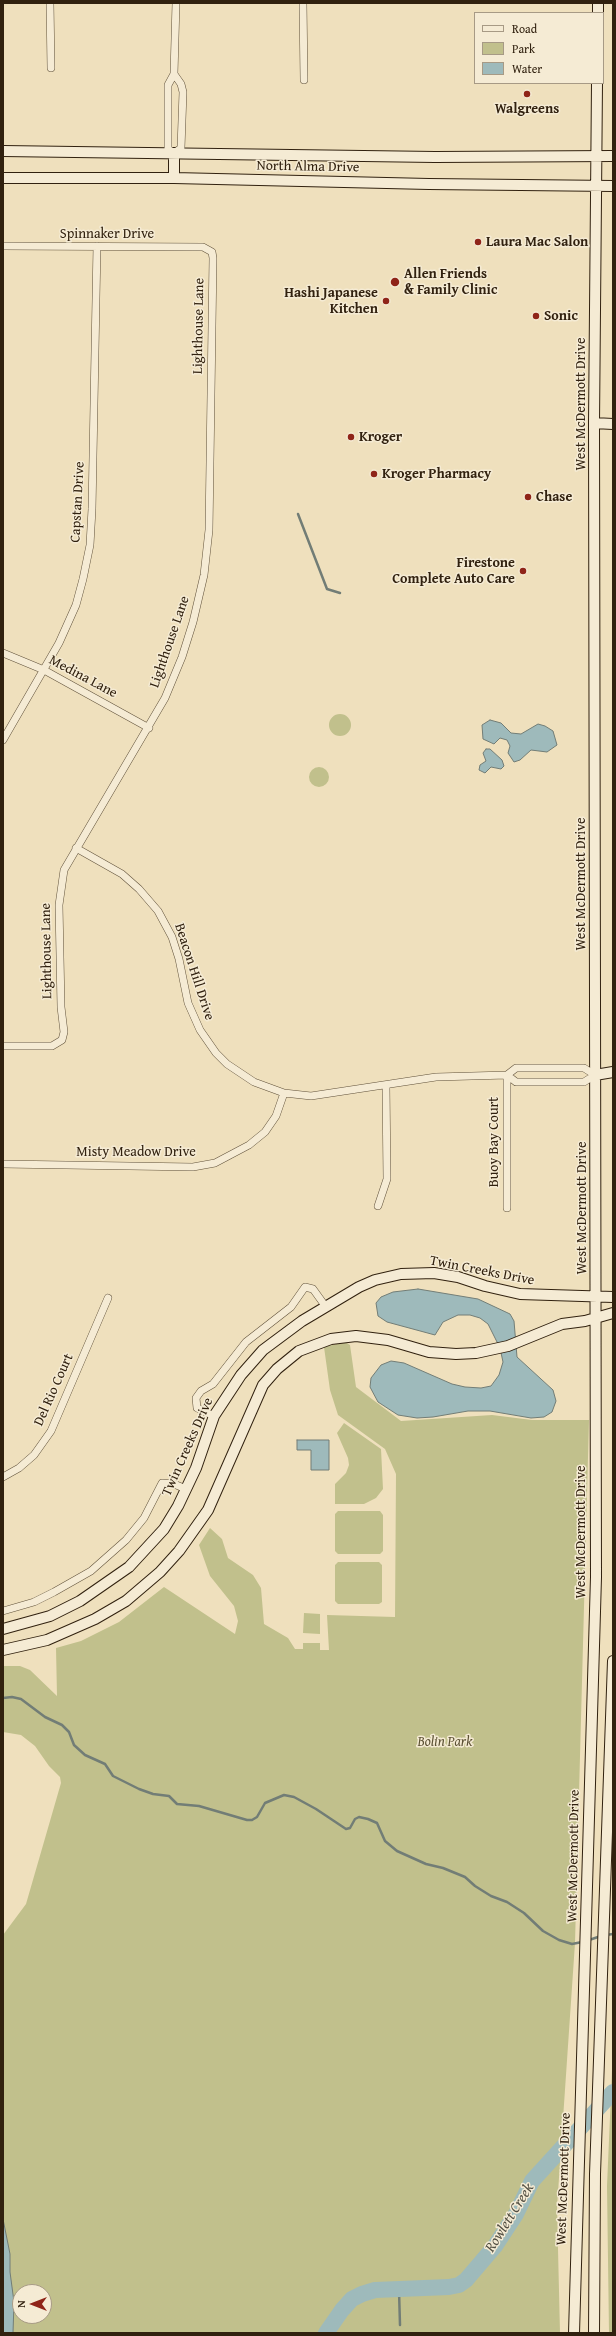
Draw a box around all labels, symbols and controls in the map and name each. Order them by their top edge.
legend [474,12,604,84]
text: Road [512,20,537,37]
text: Park [512,40,535,57]
text: Water [512,60,542,77]
marker: Walgreens [522,89,532,99]
place label: Walgreens [495,101,559,117]
street label: North Alma Drive [256,158,360,176]
street label: Spinnaker Drive [60,226,154,242]
place label: Laura Mac Salon [486,234,588,250]
marker: Laura Mac Salon [473,237,483,247]
place label: Allen Friends & Family Clinic [404,266,497,298]
marker: Allen Friends & Family Clinic [389,276,401,288]
street label: Lighthouse Lane [190,278,208,374]
place label: Hashi Japanese Kitchen [284,285,378,318]
marker: Hashi Japanese Kitchen [381,296,391,306]
place label: Sonic [544,308,578,324]
marker: Sonic [531,311,541,321]
street label: West McDermott Drive [573,338,589,470]
place label: Kroger [359,429,402,445]
marker: Kroger [346,432,356,442]
street label: Capstan Drive [67,461,89,543]
place label: Kroger Pharmacy [382,466,491,482]
marker: Kroger Pharmacy [369,469,379,479]
place label: Chase [536,489,572,505]
marker: Chase [523,492,533,502]
place label: Firestone Complete Auto Care [392,555,515,588]
marker: Firestone Complete Auto Care [518,566,528,576]
street label: Lighthouse Lane [146,594,194,690]
street label: Medina Lane [46,652,120,702]
street label: West McDermott Drive [573,818,589,950]
street label: Lighthouse Lane [38,903,56,999]
street label: Beacon Hill Drive [170,921,218,1023]
street label: Buoy Bay Court [486,1097,502,1187]
street label: West McDermott Drive [574,1142,590,1274]
street label: Misty Meadow Drive [76,1144,196,1160]
street label: Twin Creeks Drive [428,1253,536,1289]
street label: Del Rio Court [31,1351,77,1429]
street label: Twin Creeks Drive [159,1395,217,1499]
street label: West McDermott Drive [573,1466,589,1598]
park label: Bolin Park [418,1734,472,1750]
street label: West McDermott Drive [564,1789,584,1923]
street label: West McDermott Drive [553,2112,575,2246]
water label: Rowlett Creek [482,2180,538,2256]
north arrow [12,2284,52,2324]
text: N [13,2300,29,2308]

